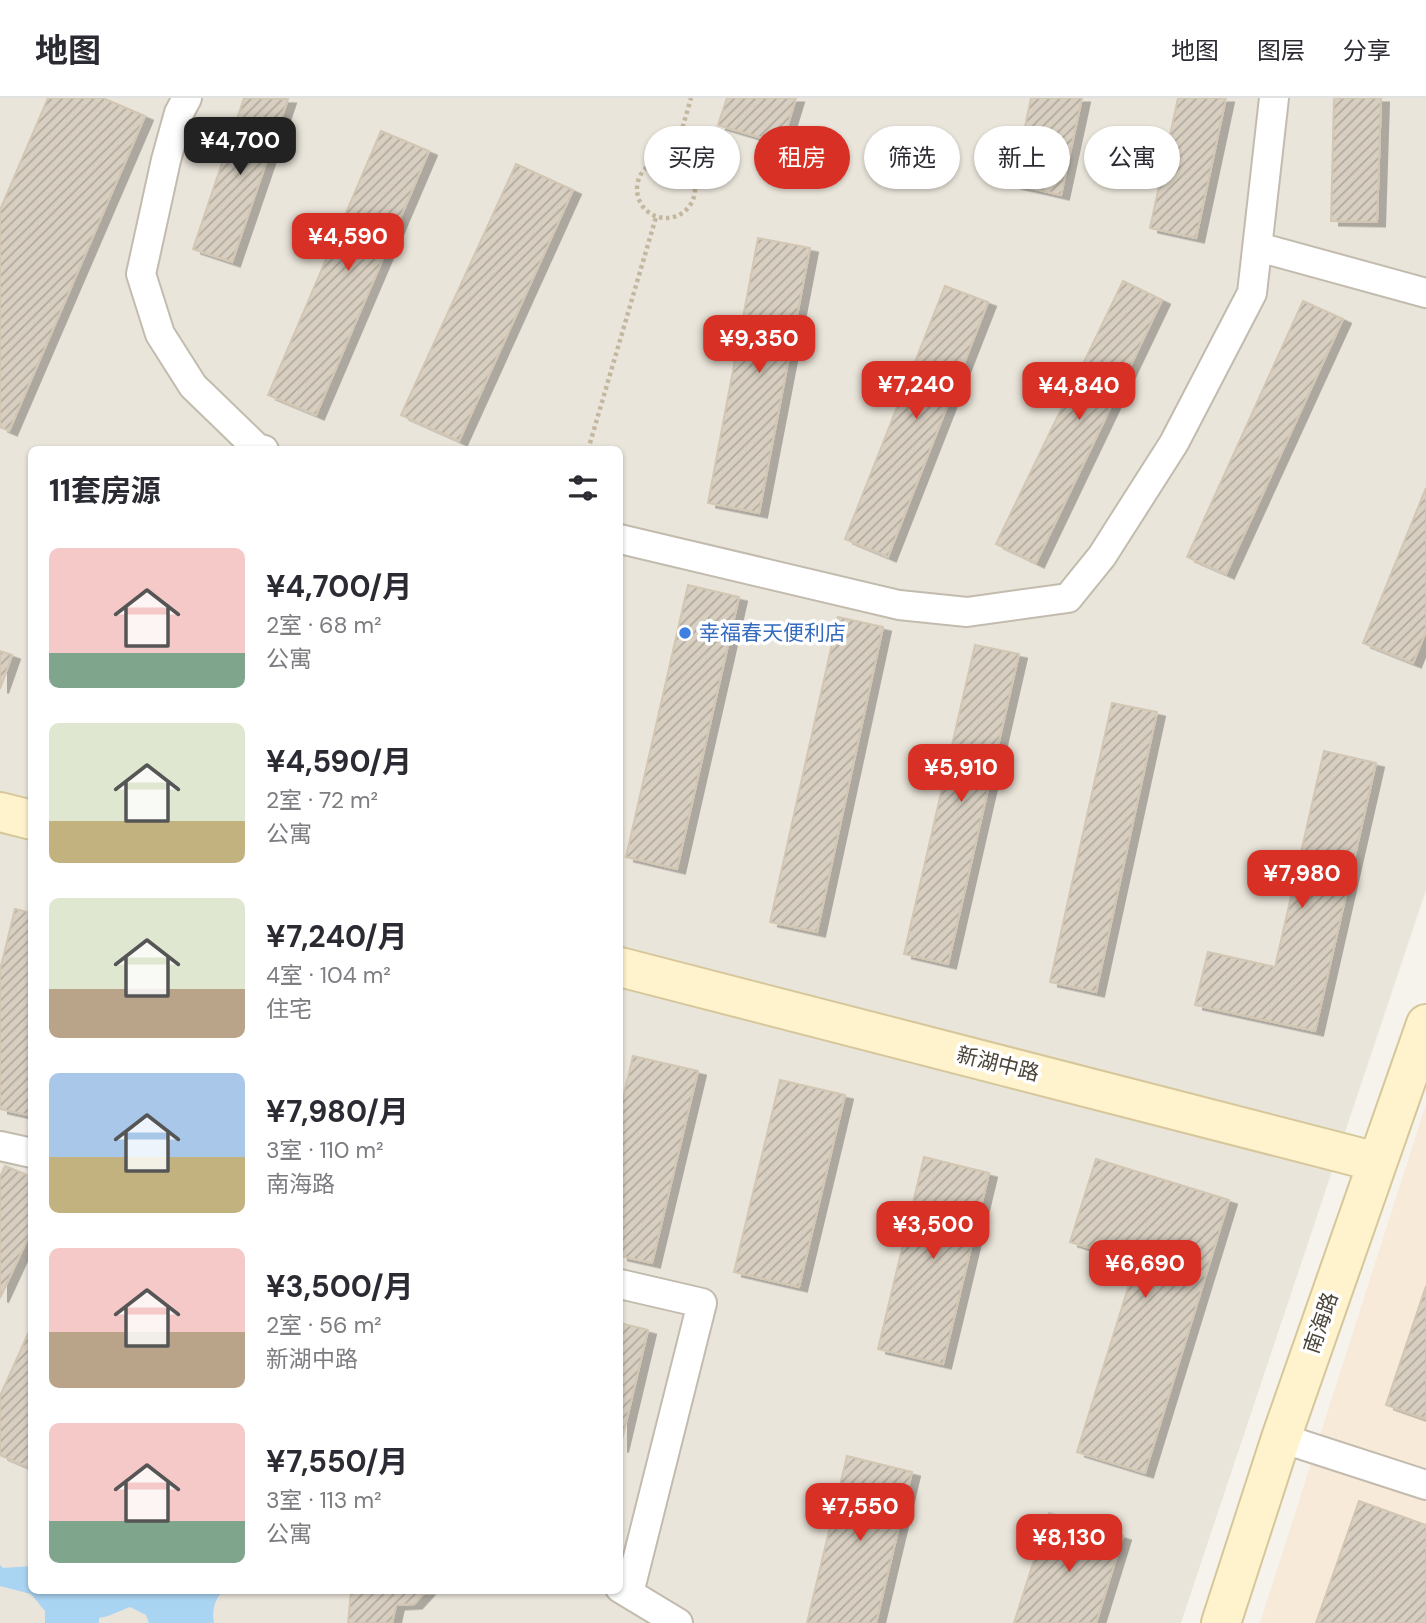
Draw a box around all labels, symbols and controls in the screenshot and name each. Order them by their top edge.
text: 地图 [35,29,101,72]
text: 地图 [1171,35,1219,66]
text: 图层 [1257,35,1305,66]
text: 分享 [1343,35,1391,66]
pin: ¥4,700 [183,118,297,177]
text: ¥4,700 [200,125,280,155]
chip: 买房 [644,126,740,189]
chip: 租房 [754,126,850,189]
chip: 筛选 [864,126,960,189]
chip: 新上 [974,126,1070,189]
chip: 公寓 [1084,126,1180,189]
pin: ¥4,590 [291,214,405,273]
text: ¥4,590 [308,221,388,251]
pin: ¥9,350 [702,316,816,375]
text: ¥9,350 [719,323,799,353]
pin: ¥7,240 [859,362,973,421]
pin: ¥4,840 [1022,362,1136,422]
text: ¥7,240 [878,369,954,399]
text: ¥4,840 [1038,370,1120,400]
icon: filters [564,469,602,507]
text: 11套房源 [49,471,161,510]
text: ¥4,700/月 [266,567,412,606]
icon: home [105,576,189,660]
text: 2室 · 68 m² [266,610,382,640]
place label: 幸福春天便利店 [699,619,846,647]
marker: 幸福春天便利店 [677,625,693,641]
text: 公寓 [266,644,312,674]
text: ¥4,590/月 [266,742,412,781]
pin: ¥5,910 [904,744,1018,804]
icon: home [105,751,189,835]
text: ¥5,910 [924,752,998,782]
text: 2室 · 72 m² [266,785,378,815]
text: 公寓 [266,819,312,849]
pin: ¥7,980 [1245,850,1359,910]
text: ¥7,980 [1263,858,1341,888]
text: ¥7,240/月 [266,917,408,956]
icon: home [105,926,189,1010]
text: 4室 · 104 m² [266,960,391,990]
text: 住宅 [266,994,312,1024]
street label: 新湖中路 [954,1040,1042,1088]
text: ¥7,980/月 [266,1092,409,1131]
icon: home [105,1101,189,1185]
text: 3室 · 110 m² [266,1135,384,1165]
text: 南海路 [266,1169,335,1199]
pin: ¥3,500 [876,1202,990,1261]
text: ¥3,500 [892,1209,974,1239]
pin: ¥6,690 [1088,1240,1202,1300]
text: ¥6,690 [1105,1248,1185,1278]
text: ¥3,500/月 [266,1267,413,1306]
icon: home [105,1276,189,1360]
street label: 南海路 [1298,1289,1344,1357]
text: 2室 · 56 m² [266,1310,382,1340]
text: 新湖中路 [266,1344,358,1374]
text: ¥7,550/月 [266,1442,408,1481]
icon: home [105,1451,189,1535]
pin: ¥7,550 [803,1484,917,1543]
text: 3室 · 113 m² [266,1485,382,1515]
text: ¥7,550 [821,1491,899,1521]
pin: ¥8,130 [1012,1514,1126,1574]
text: 公寓 [266,1519,312,1549]
text: ¥8,130 [1032,1522,1106,1552]

